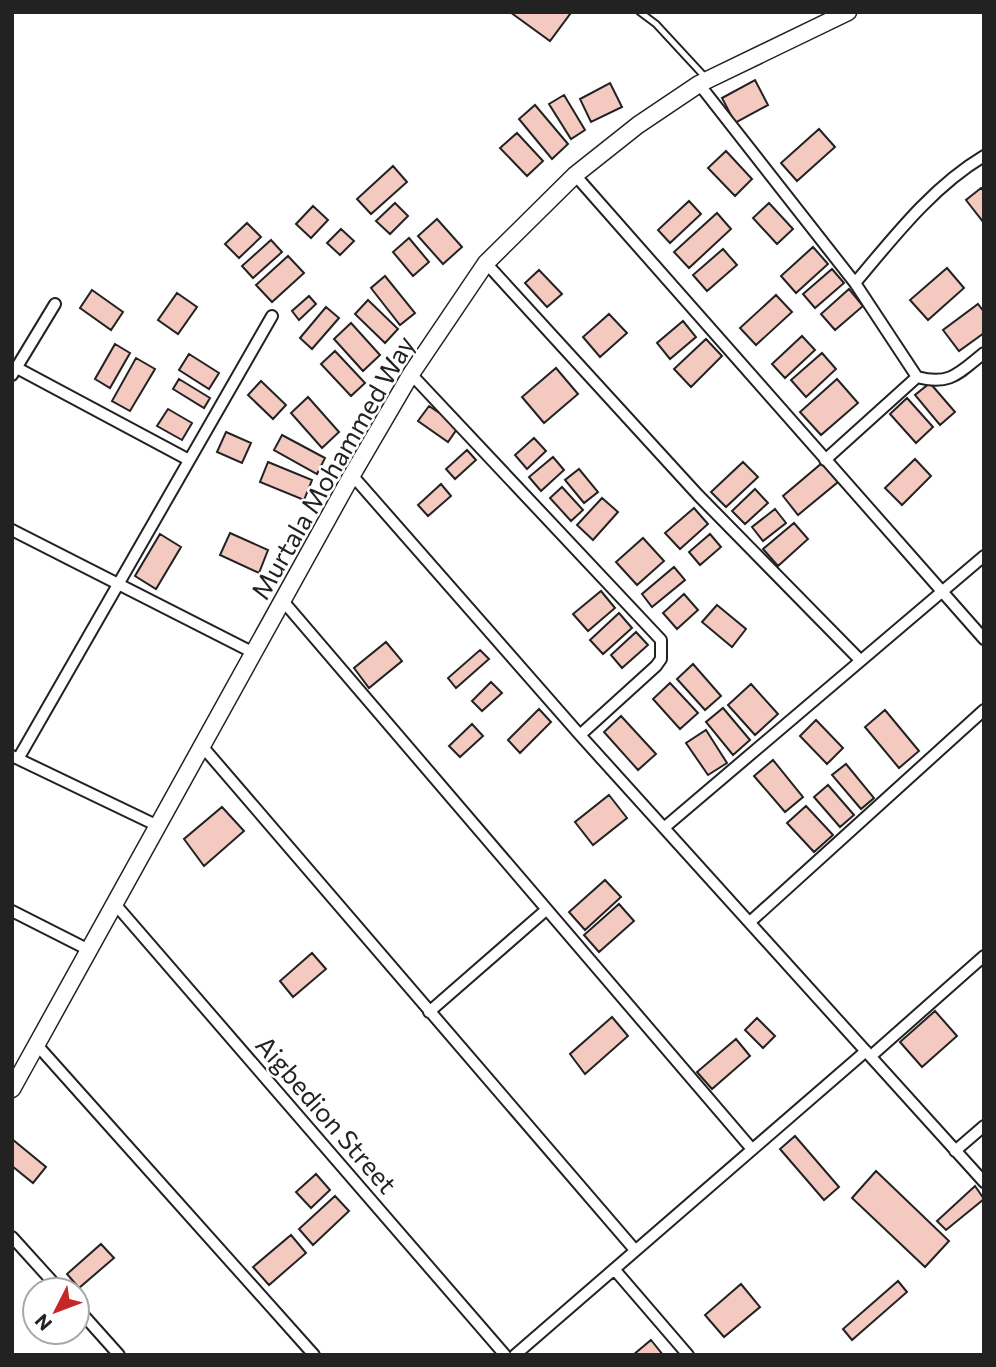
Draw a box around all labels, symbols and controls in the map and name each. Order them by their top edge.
street label: Murtala Mohammed Way [244,330,420,604]
street label: Aigbedion Street [250,1029,404,1199]
north arrow [21,1276,91,1346]
text: N [30,1310,56,1336]

